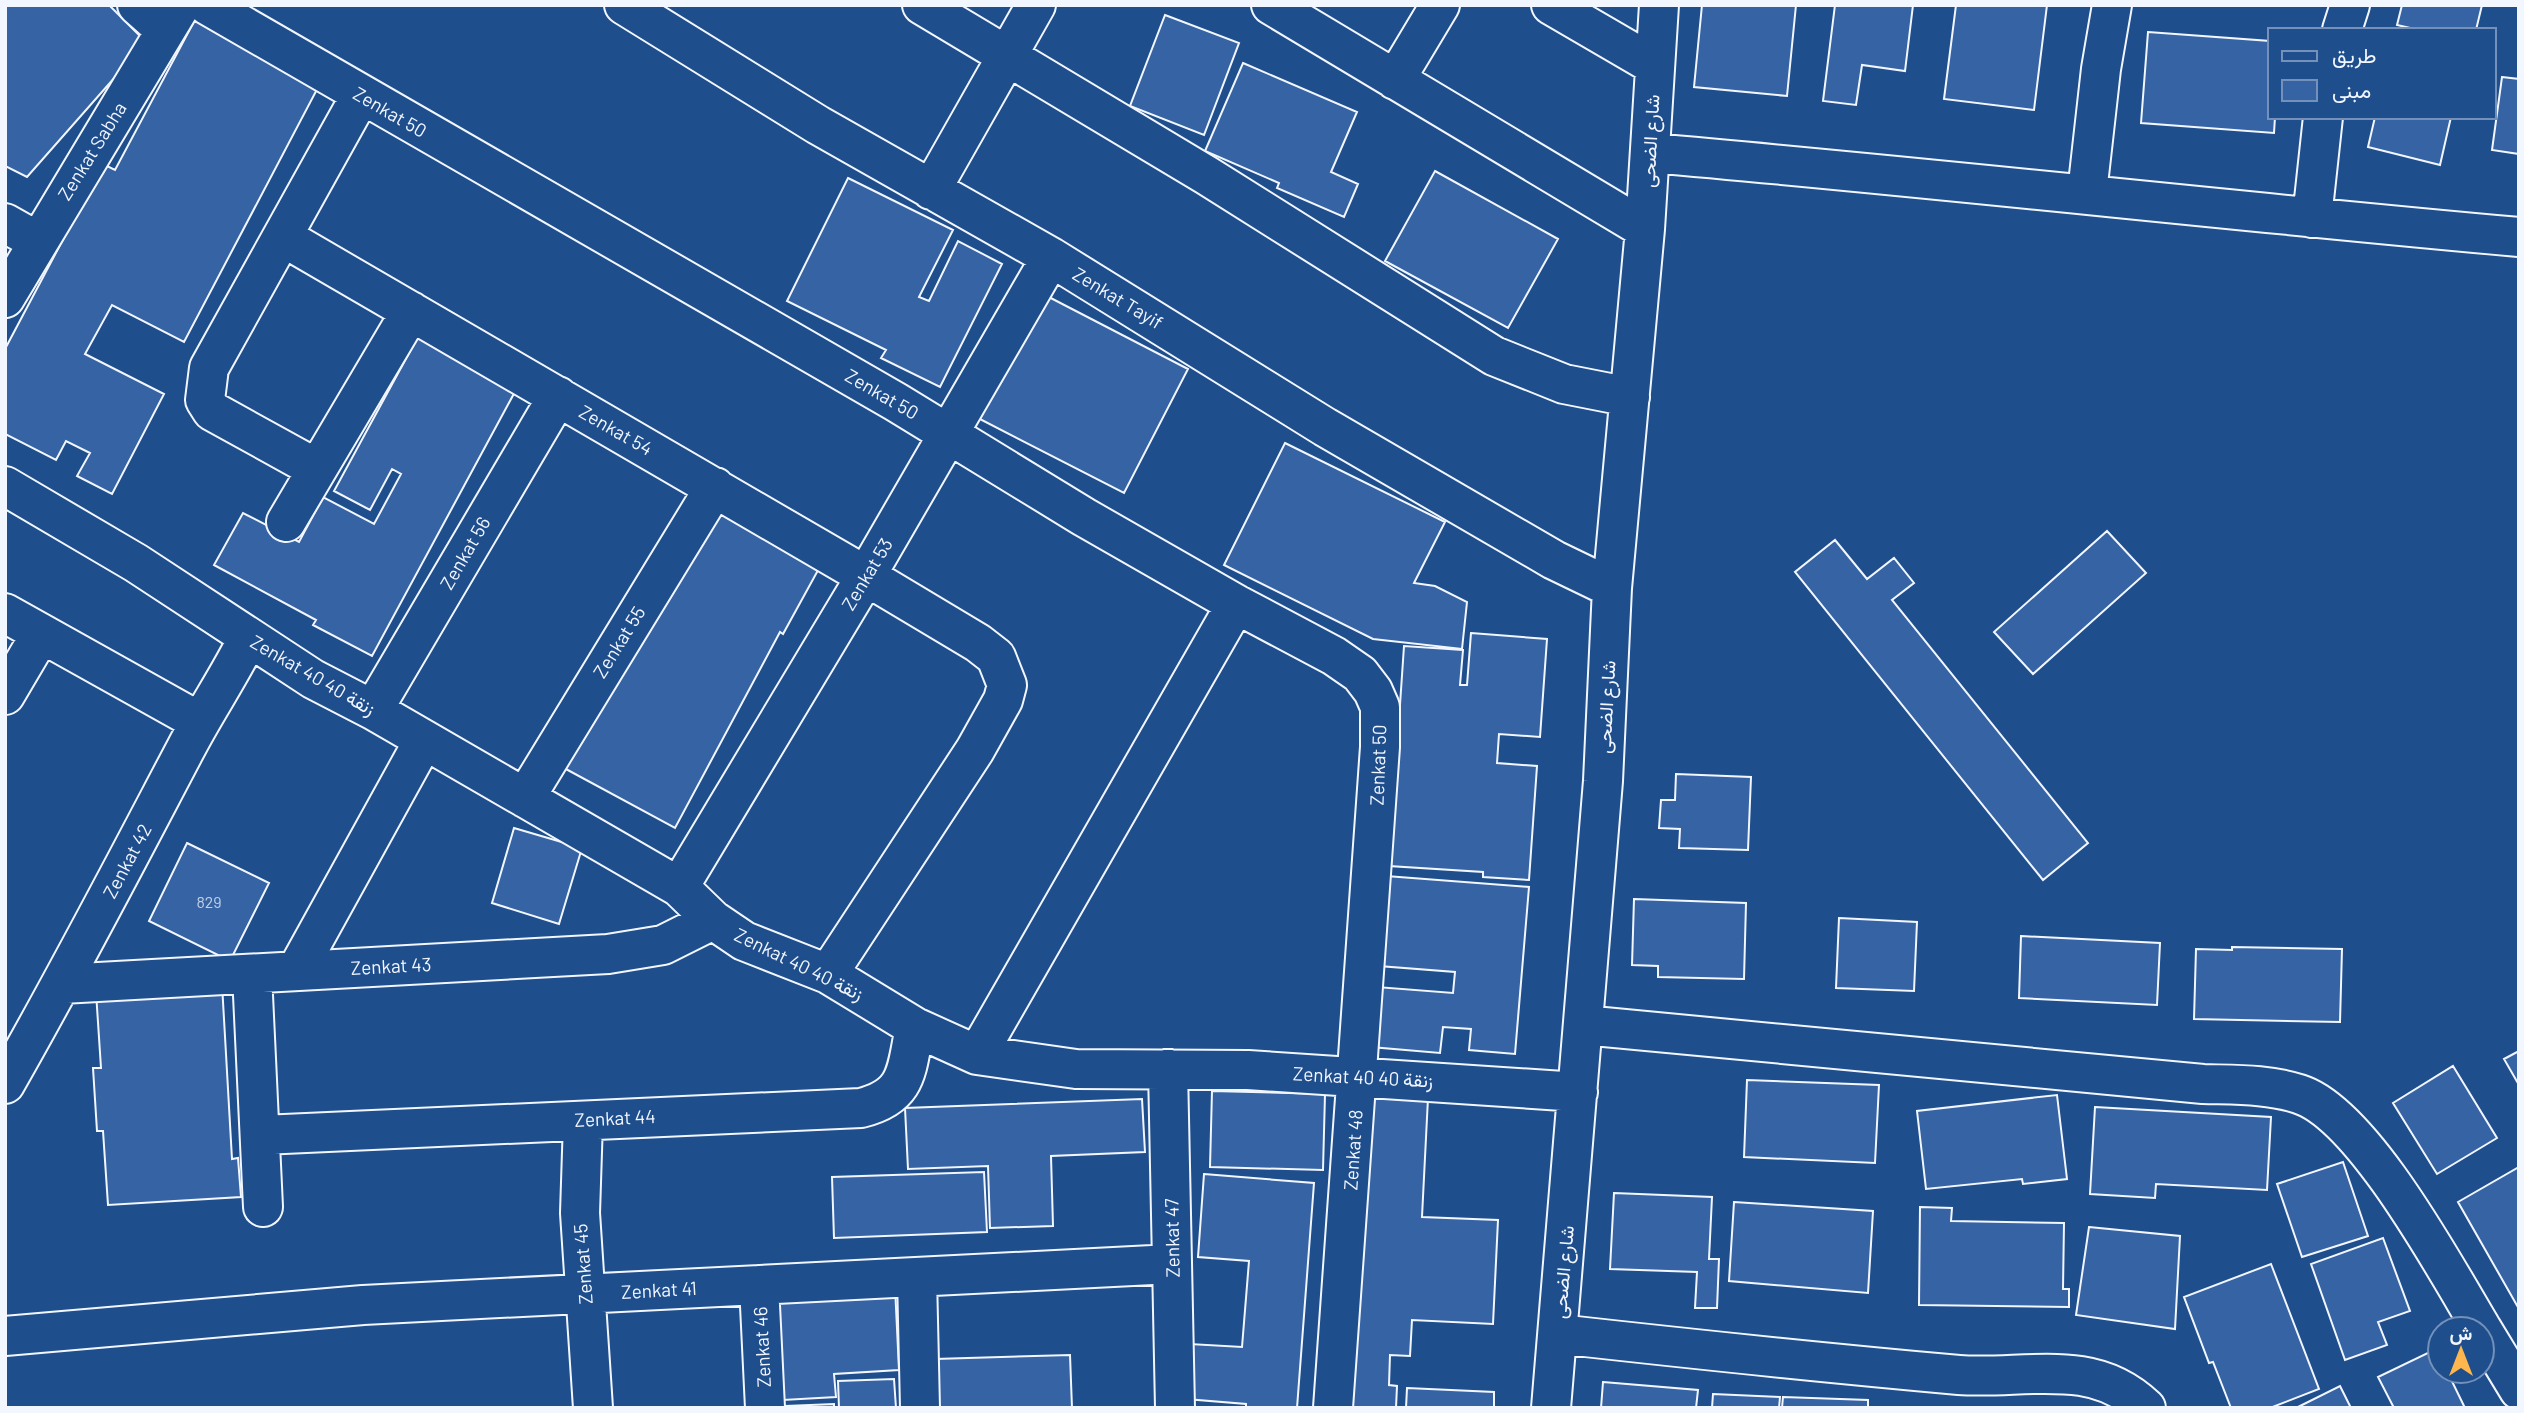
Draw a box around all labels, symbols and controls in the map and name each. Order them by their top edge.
legend [2268,28,2496,119]
text: طريق [2332,42,2377,69]
text: مبنى [2332,77,2371,103]
street label: Zenkat 50 [349,81,431,142]
street label: شارع الضحى [1636,94,1665,188]
street label: Zenkat Sabha [52,97,131,204]
street label: Zenkat Tayif [1069,262,1167,333]
street label: Zenkat 50 [841,363,923,424]
street label: Zenkat 54 [576,399,657,460]
street label: Zenkat 56 [435,512,495,593]
street label: Zenkat 53 [836,534,897,614]
street label: Zenkat 55 [588,602,650,682]
street label: Zenkat 40 زنقة 40 [246,629,380,721]
street label: شارع الضحى [1592,660,1621,754]
street label: Zenkat 50 [1365,724,1390,806]
street label: Zenkat 42 [97,820,156,902]
house number: 829 [196,892,222,911]
street label: Zenkat 40 زنقة 40 [731,922,867,1006]
street label: Zenkat 43 [350,952,432,979]
street label: Zenkat 40 زنقة 40 [1292,1061,1434,1093]
street label: Zenkat 44 [574,1104,656,1131]
street label: Zenkat 48 [1338,1109,1367,1191]
street label: Zenkat 47 [1159,1198,1184,1278]
street label: Zenkat 45 [568,1223,597,1305]
street label: شارع الضحى [1547,1224,1580,1320]
street label: Zenkat 41 [620,1276,697,1303]
street label: Zenkat 46 [748,1306,775,1388]
north arrow [2426,1315,2496,1385]
text: ش [2450,1321,2473,1345]

